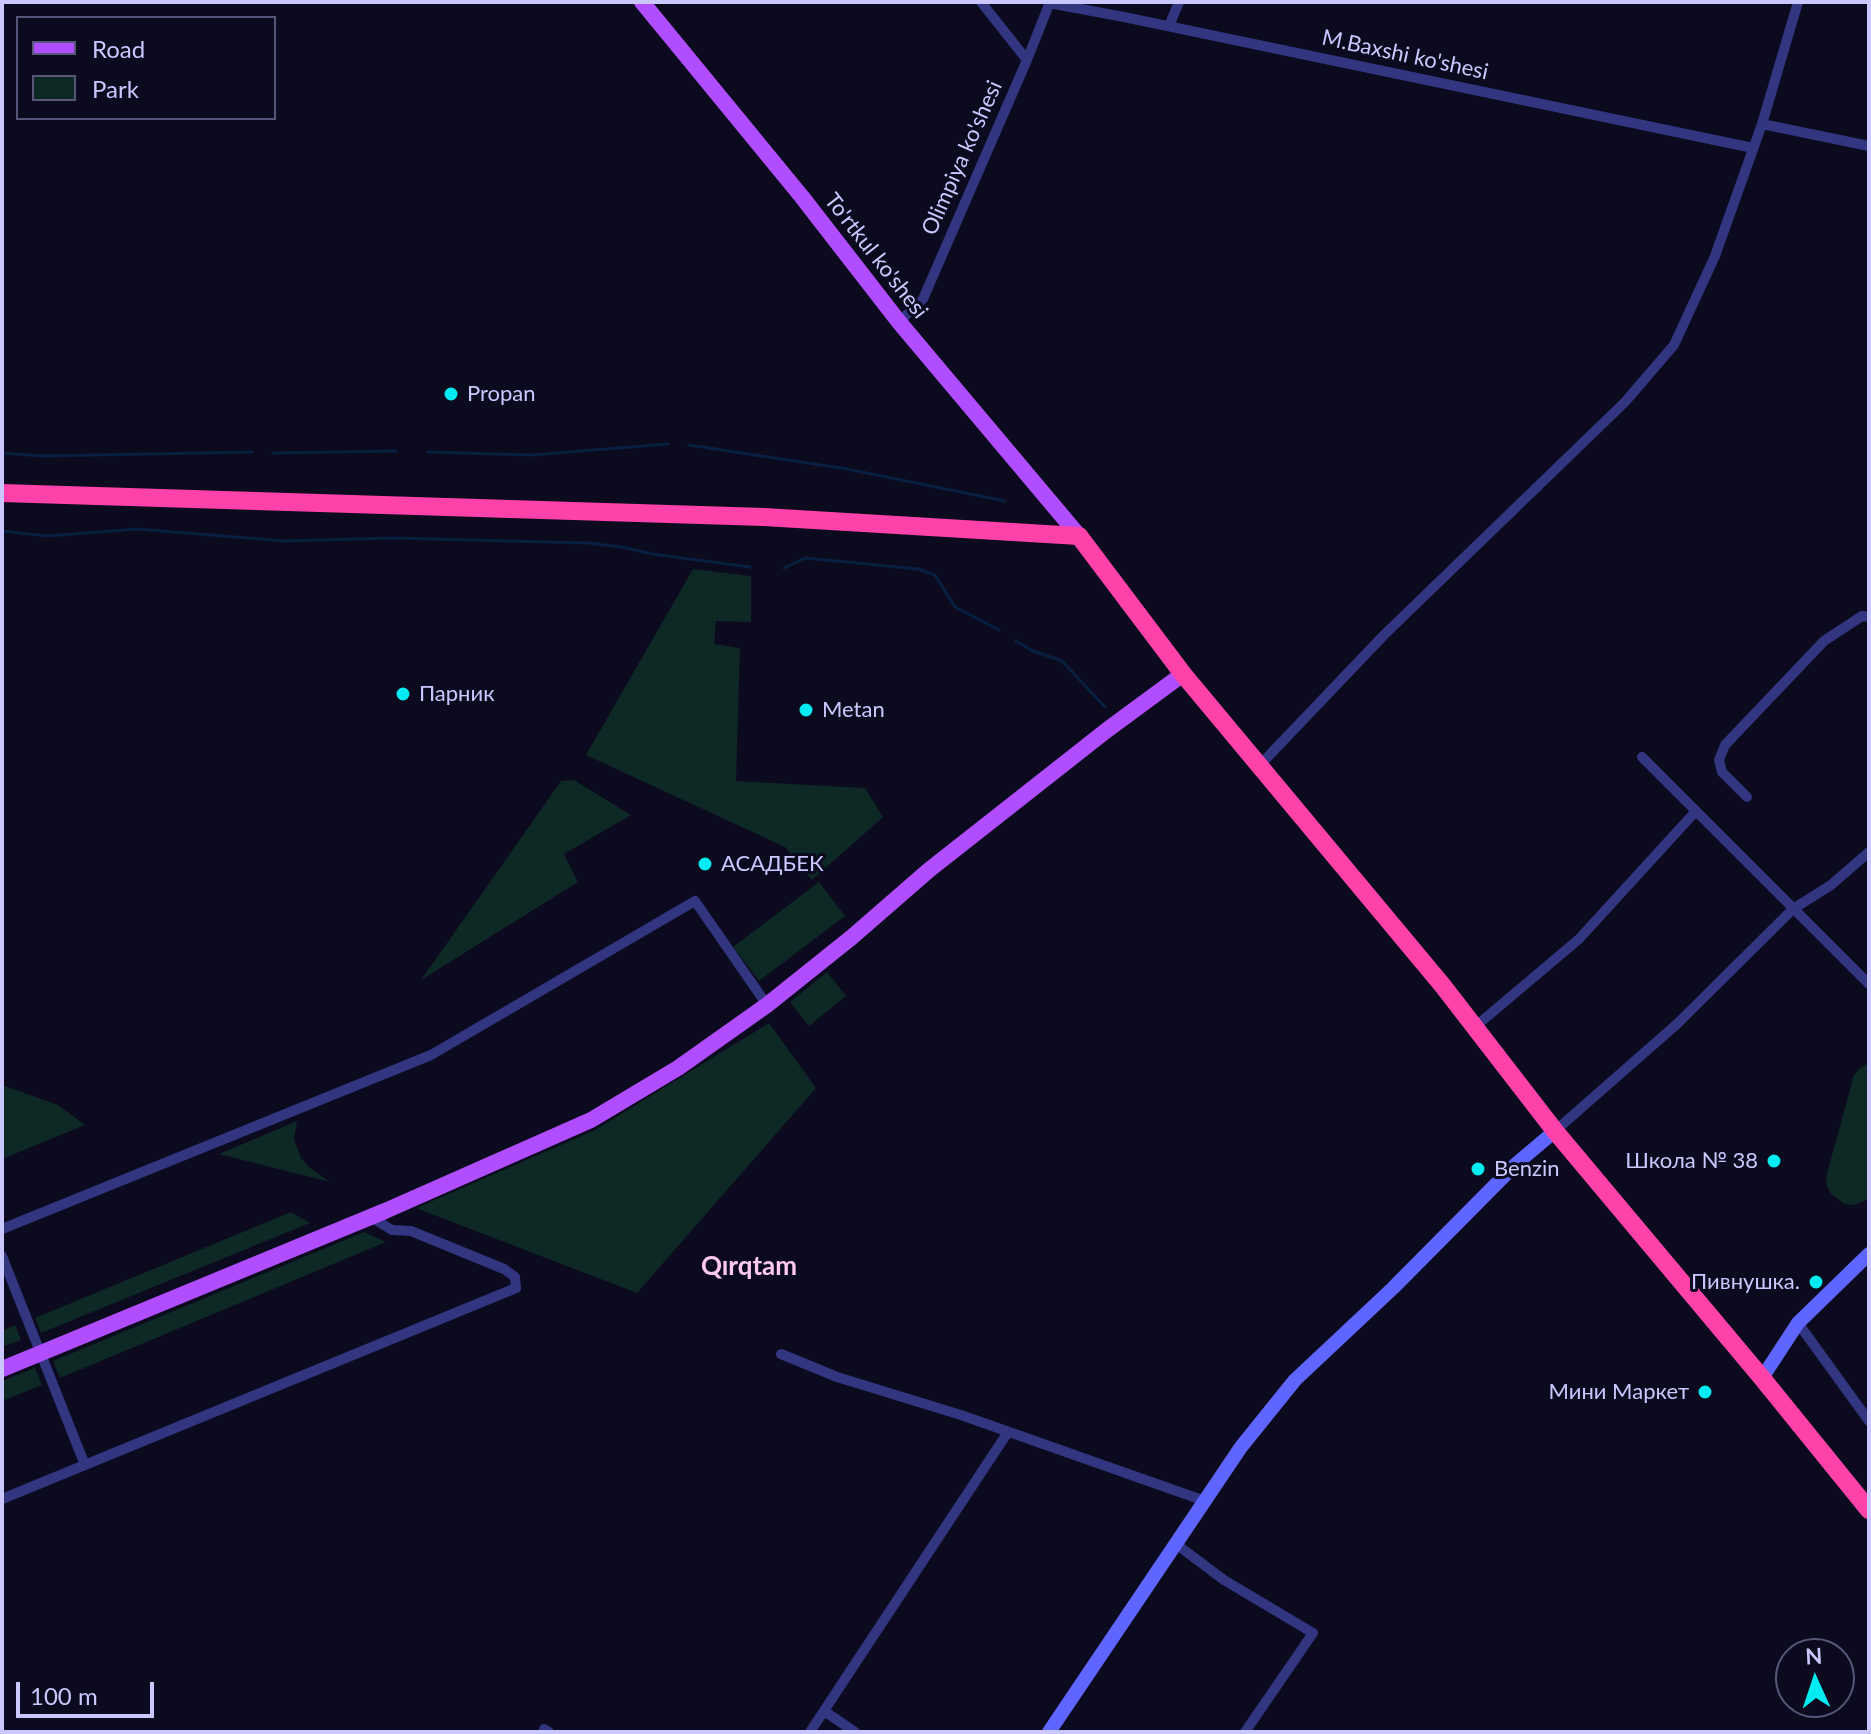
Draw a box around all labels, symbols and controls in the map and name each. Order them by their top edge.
legend [16,16,276,120]
street label: M.Baxshi ko'shesi [1319,24,1491,86]
text: Road [92,34,145,63]
text: Park [92,74,139,103]
street label: Olimpiya ko'shesi [916,77,1008,239]
street label: To'rtkul ko'shesi [819,188,933,324]
place label: Propan [467,381,536,407]
marker: Propan [442,385,460,403]
place label: Парник [419,681,495,707]
marker: Парник [394,685,412,703]
place label: Metan [822,697,885,723]
marker: Metan [797,701,815,719]
place label: АСАДБЕК [721,851,824,877]
marker: АСАДБЕК [696,855,714,873]
place label: Школа № 38 [1625,1148,1758,1174]
marker: Школа № 38 [1765,1152,1783,1170]
place label: Benzin [1494,1156,1559,1182]
marker: Benzin [1469,1160,1487,1178]
district label: Qırqtam [701,1251,797,1283]
place label: Пивнушка. [1691,1269,1800,1295]
marker: Пивнушка. [1807,1273,1825,1291]
place label: Мини Маркет [1549,1379,1689,1405]
marker: Мини Маркет [1696,1383,1714,1401]
north arrow [1775,1638,1855,1718]
text: N [1805,1642,1823,1669]
scale bar [20,1666,158,1716]
text: 100 m [30,1681,98,1710]

